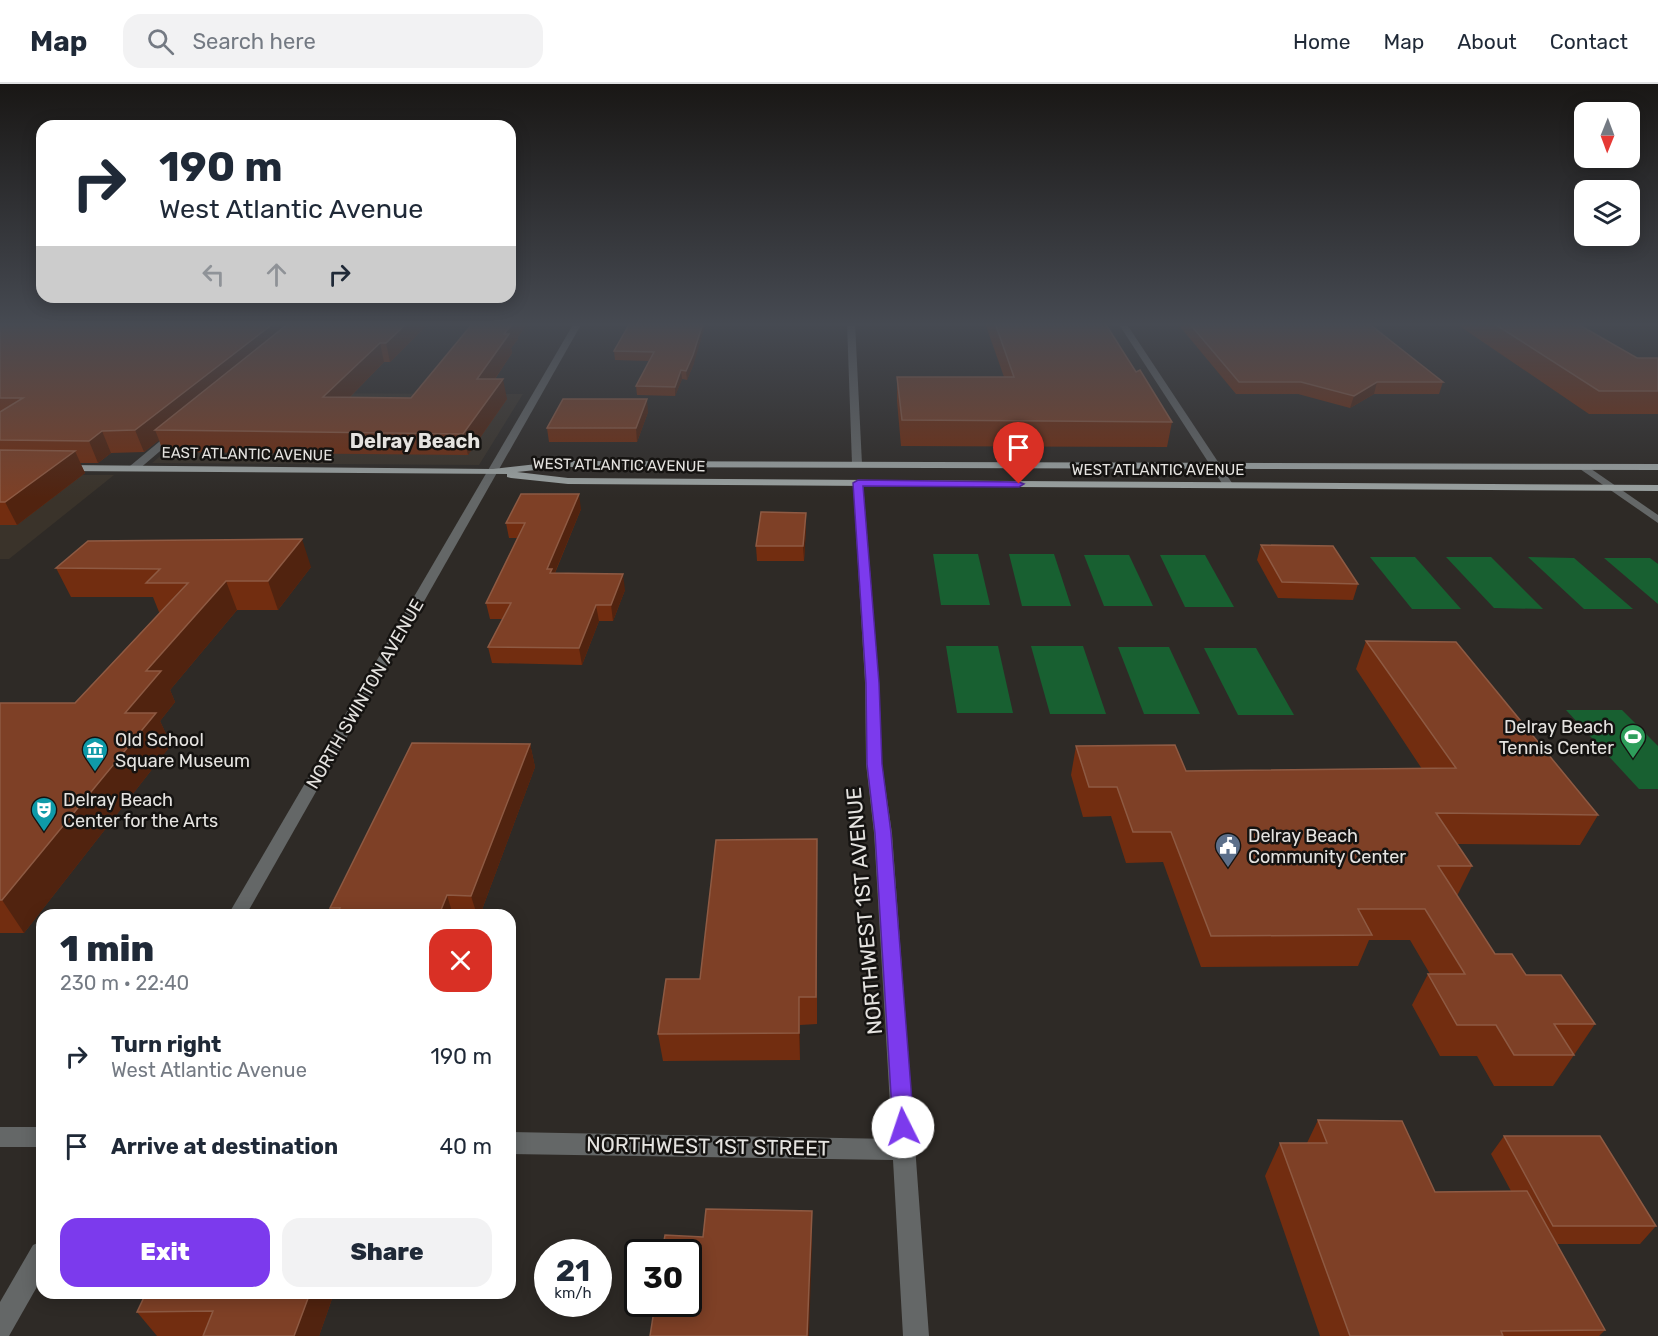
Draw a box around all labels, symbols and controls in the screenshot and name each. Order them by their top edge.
search box [123,14,543,68]
text: Map [30,25,87,58]
icon: search [144,25,177,58]
text: Search here [192,28,316,55]
text: Home [1293,29,1350,54]
text: Map [1383,29,1424,54]
text: About [1457,29,1517,54]
text: Contact [1550,29,1628,54]
north arrow [1574,102,1640,168]
map controls [1574,102,1640,246]
text: 190 m [159,142,283,192]
icon: right [60,144,138,222]
button: layers [1574,180,1640,246]
text: West Atlantic Avenue [159,193,423,225]
icon: left [197,258,230,291]
icon: ahead [260,258,293,291]
icon: right [323,258,356,291]
pin [993,422,1044,484]
district label: Delray Beach [350,429,480,453]
icon: arrive [1002,431,1035,464]
street label: EAST ATLANTIC AVENUE [162,444,332,464]
street label: WEST ATLANTIC AVENUE [532,454,706,476]
street label: WEST ATLANTIC AVENUE [1072,461,1244,479]
street label: NORTH SWINTON AVENUE [302,595,428,793]
place label: Delray Beach Tennis Center [1499,716,1614,759]
sports icon: Delray Beach Tennis Center [1618,722,1648,760]
place label: Old School Square Museum [115,729,250,772]
museum icon: Old School Square Museum [80,735,110,773]
street label: NORTHWEST 1ST AVENUE [841,786,887,1036]
place label: Delray Beach Center for the Arts [63,789,218,832]
theatre icon: Delray Beach Center for the Arts [29,795,59,833]
place label: Delray Beach Community Center [1248,825,1406,868]
public building icon: Delray Beach Community Center [1213,831,1243,869]
text: 1 min [60,927,154,970]
button: close [429,929,492,992]
text: 230 m · 22:40 [60,971,189,995]
text: Turn right [111,1031,221,1058]
icon: right [60,1040,93,1073]
text: 190 m [431,1043,492,1070]
text: West Atlantic Avenue [111,1058,307,1082]
position arrow [871,1095,935,1159]
icon: arrive [60,1130,93,1163]
street label: NORTHWEST 1ST STREET [586,1131,830,1161]
text: Arrive at destination [111,1133,338,1160]
text: 40 m [439,1133,492,1160]
button: Exit [60,1218,270,1287]
button: Share [282,1218,492,1287]
speed limit sign: 30 [624,1239,702,1317]
text: 21 [556,1253,590,1289]
text: km/h [554,1284,592,1302]

